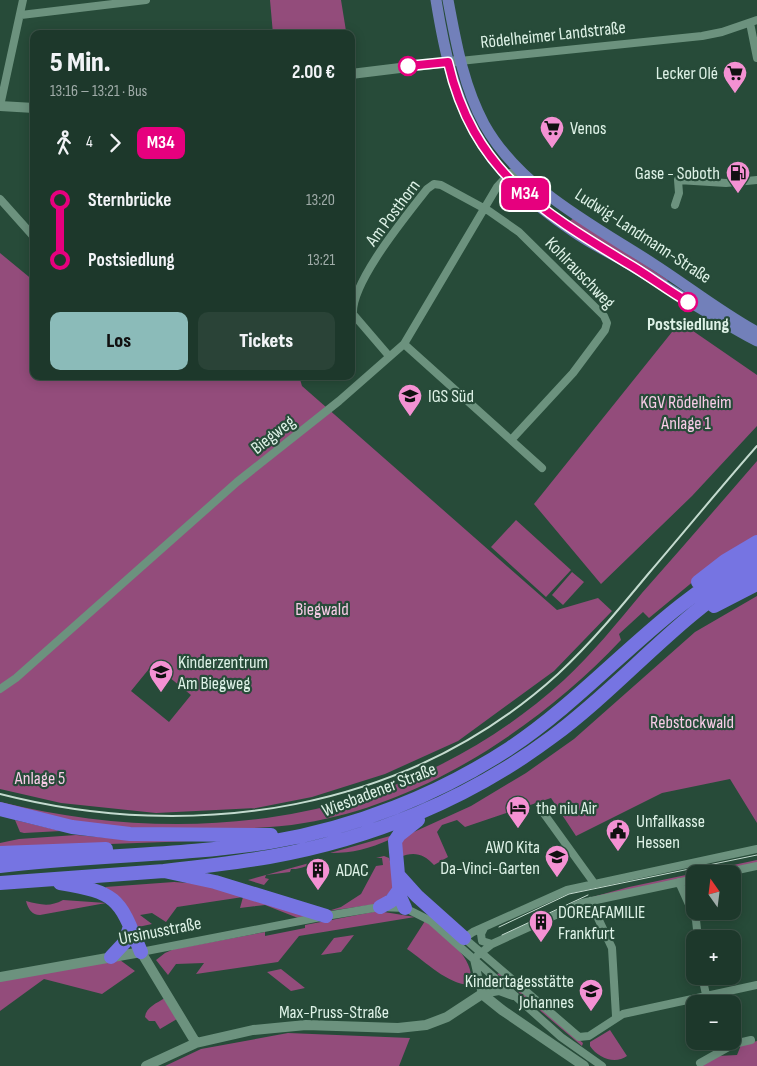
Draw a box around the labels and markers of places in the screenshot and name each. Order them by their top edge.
unlabelled marker [398,56,418,76]
supermarket icon: Lecker Olé [722,60,748,94]
place label: Lecker Olé [656,63,718,84]
supermarket icon: Venos [539,115,565,149]
place label: Venos [570,118,606,139]
fuel station icon: Gase - Soboth [725,160,751,194]
place label: Gase - Soboth [635,163,720,184]
marker: Postsiedlung [678,292,698,312]
place label: Postsiedlung [647,314,729,335]
school or university icon: IGS Süd [397,383,423,417]
place label: IGS Süd [428,386,474,407]
place label: Kinderzentrum Am Biegweg [177,652,268,694]
school or university icon: Kinderzentrum Am Biegweg [148,659,174,693]
hotel icon: the niu Air [505,795,531,829]
place label: the niu Air [536,798,597,819]
place label: Unfallkasse Hessen [636,811,705,853]
public building icon: Unfallkasse Hessen [605,818,631,852]
place label: AWO Kita Da-Vinci-Garten [440,837,540,879]
school or university icon: AWO Kita Da-Vinci-Garten [544,844,570,878]
building icon: ADAC [305,857,331,891]
place label: ADAC [335,860,369,881]
place label: DOREAFAMILIE Frankfurt [558,902,645,944]
building icon: DOREAFAMILIE Frankfurt [528,909,554,943]
place label: Kindertagesstätte Johannes [465,971,574,1013]
school or university icon: Kindertagesstätte Johannes [578,978,604,1012]

